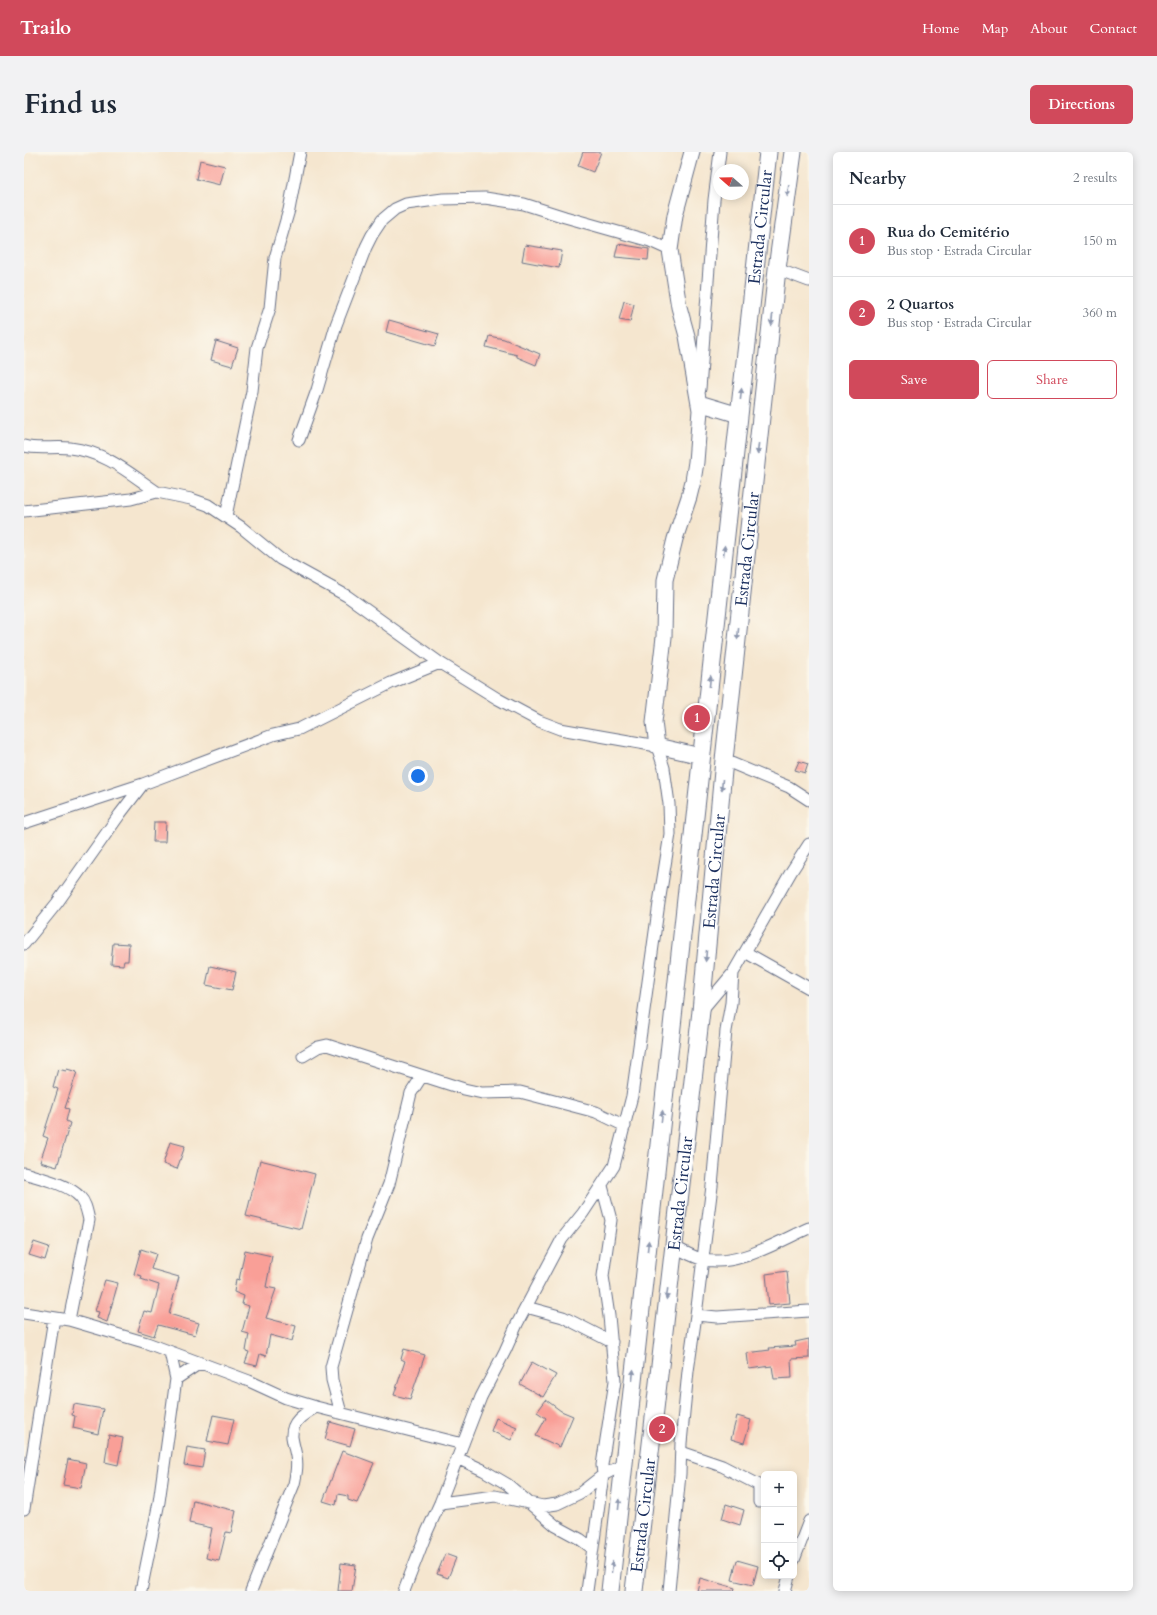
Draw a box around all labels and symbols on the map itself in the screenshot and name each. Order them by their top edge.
north arrow [713,164,749,200]
street label: Estrada Circular [743,168,778,286]
one-way arrow [785,185,791,197]
one-way arrow [768,314,775,326]
one-way arrow [738,388,744,400]
one-way arrow [755,443,761,455]
street label: Estrada Circular [730,490,765,608]
one-way arrow [721,545,727,557]
one-way arrow [735,628,741,640]
one-way arrow [707,675,713,687]
pin: 1 [684,703,710,733]
your location [408,766,428,786]
one-way arrow [719,779,725,791]
street label: Estrada Circular [698,812,731,930]
one-way arrow [702,950,709,962]
one-way arrow [659,1110,665,1122]
street label: Estrada Circular [662,1134,699,1252]
one-way arrow [644,1240,651,1252]
one-way arrow [664,1288,670,1300]
one-way arrow [630,1369,637,1381]
pin: 2 [649,1414,675,1444]
street label: Estrada Circular [625,1456,661,1574]
one-way arrow [616,1498,622,1510]
one-way arrow [609,1561,616,1573]

